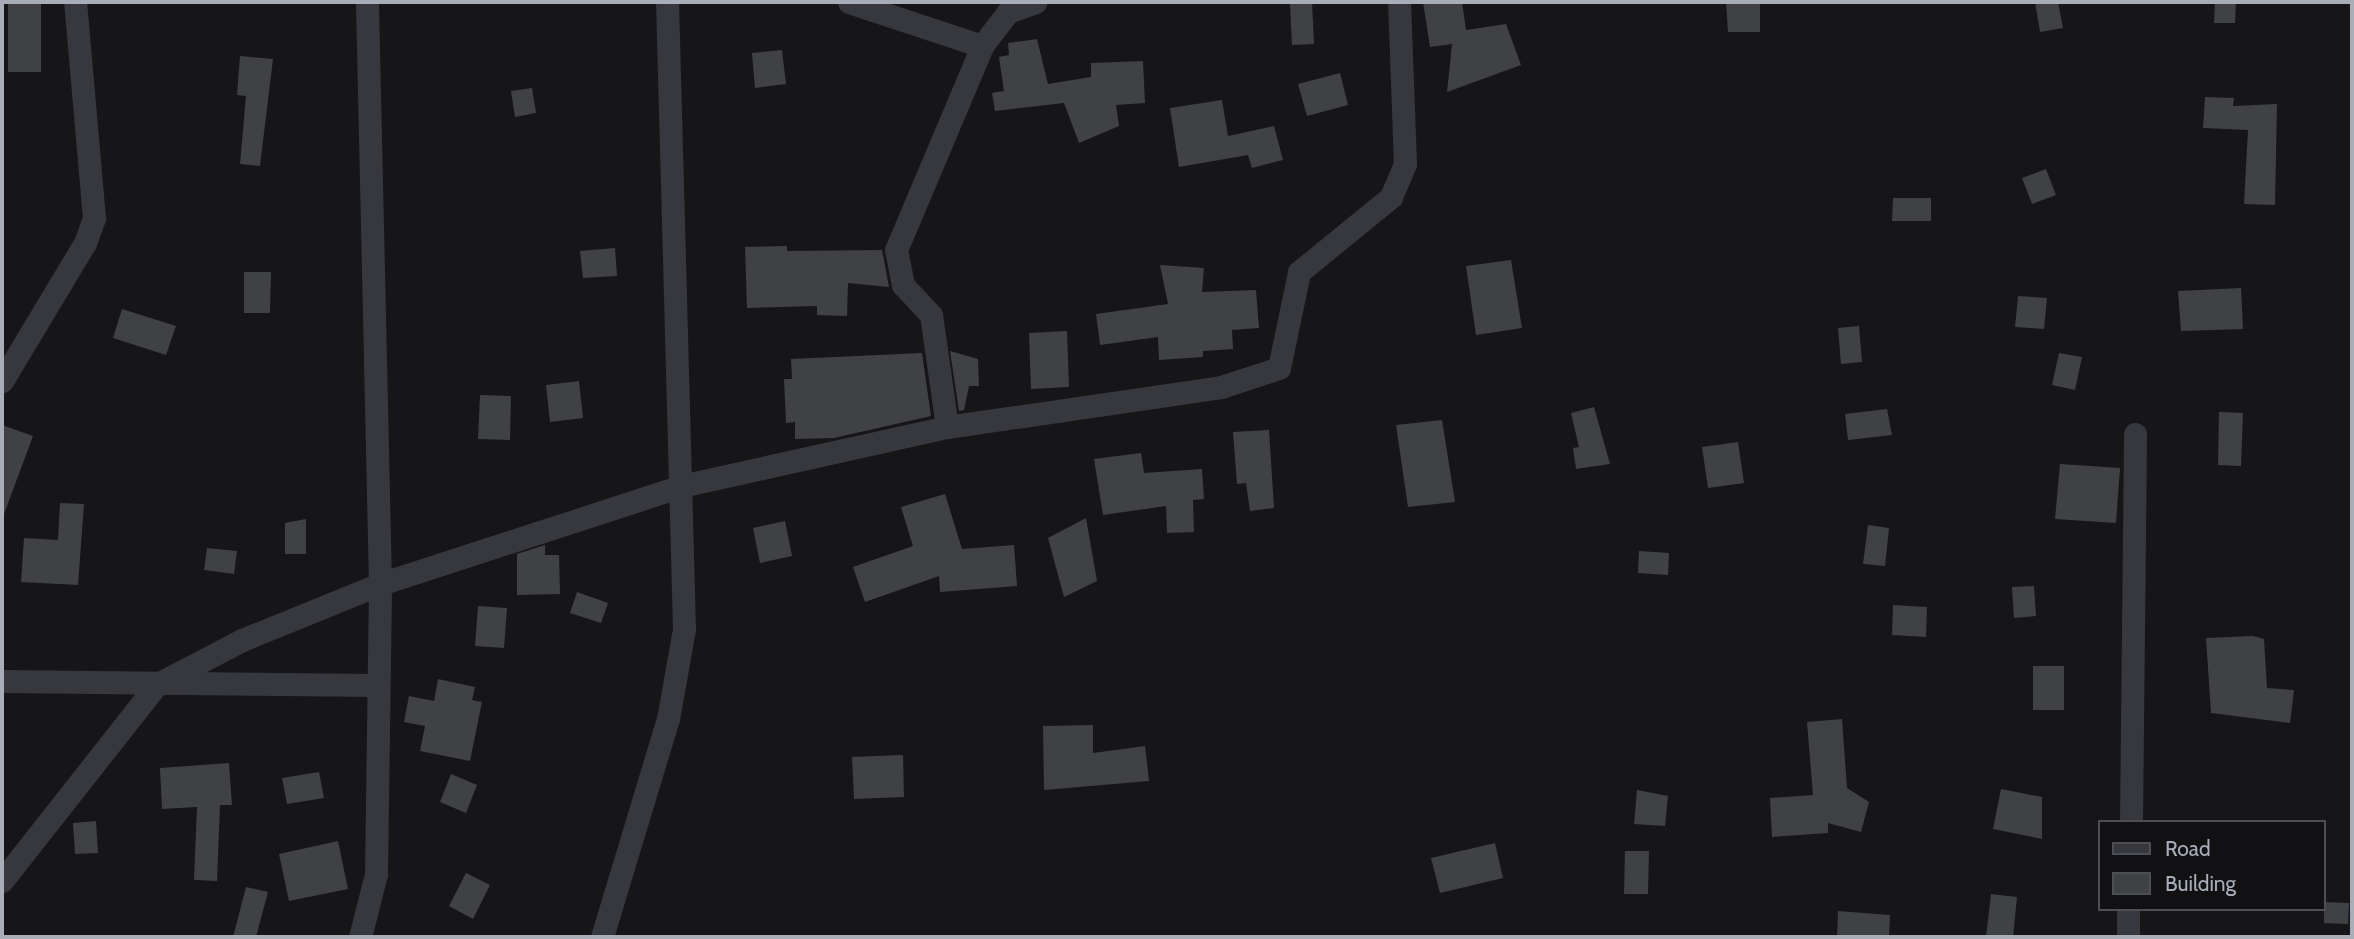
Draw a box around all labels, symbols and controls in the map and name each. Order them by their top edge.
legend [2098,820,2326,911]
text: Road [2165,836,2211,861]
text: Building [2165,871,2236,896]

